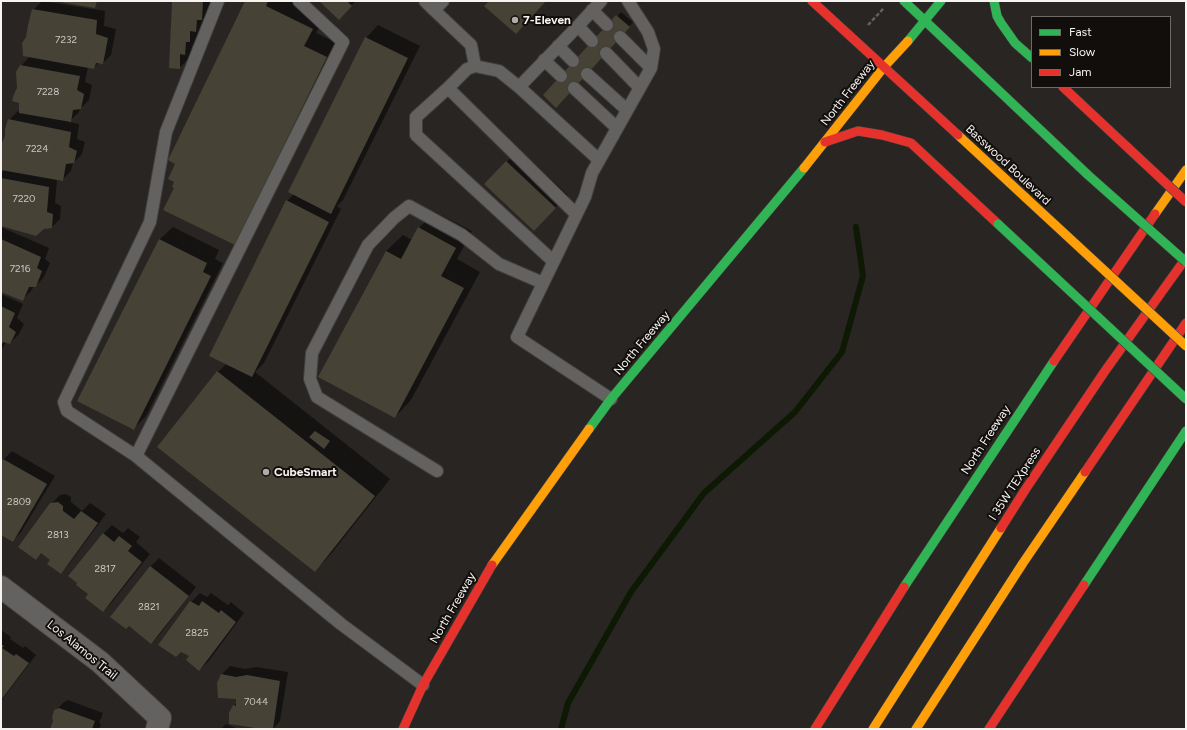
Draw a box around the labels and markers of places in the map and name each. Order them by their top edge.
place label: 7-Eleven [523,13,571,27]
marker: 7-Eleven [510,15,520,25]
place label: CubeSmart [274,465,337,479]
marker: CubeSmart [261,467,271,477]

